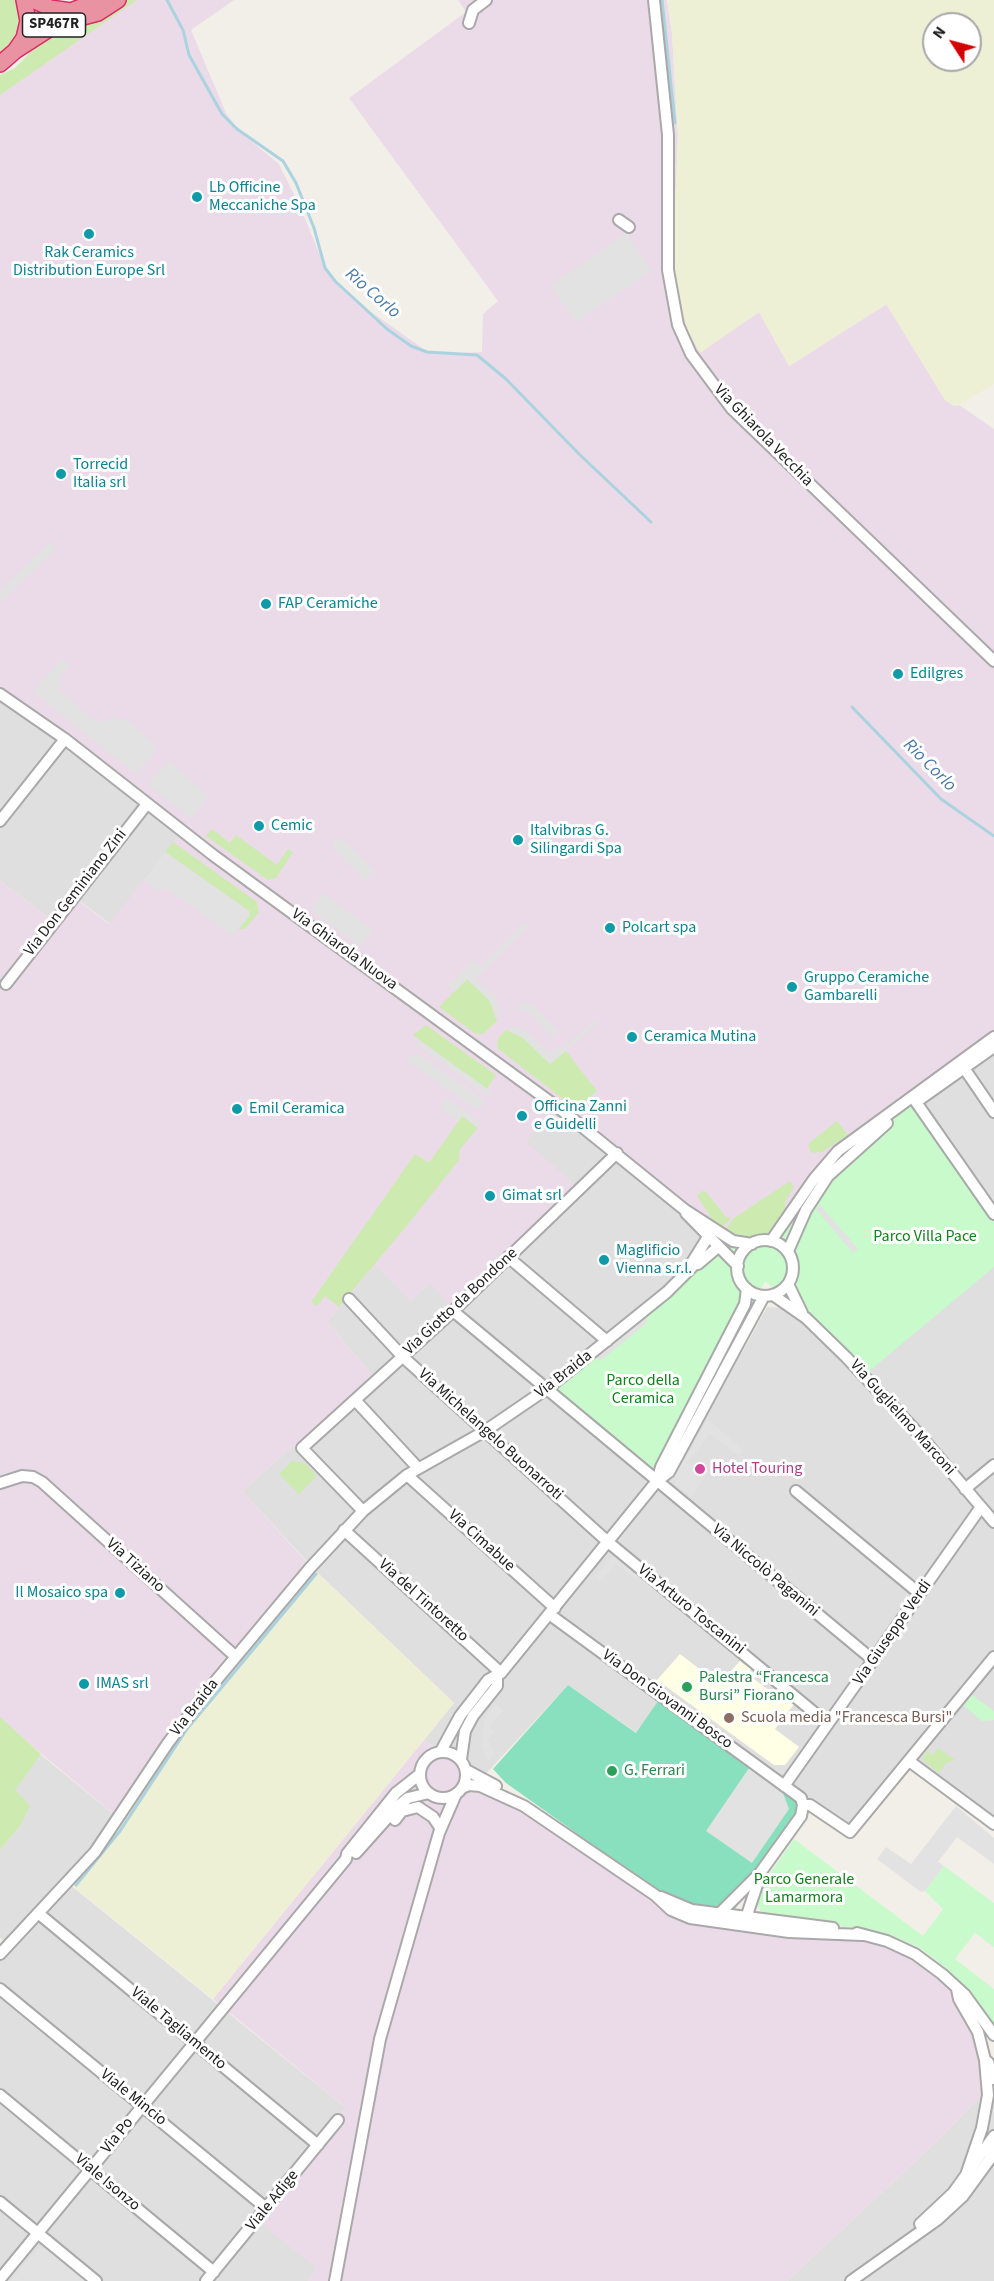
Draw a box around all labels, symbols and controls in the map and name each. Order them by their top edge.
north arrow [922,12,982,72]
road number: SP467R [22,13,86,37]
text: N [927,22,951,43]
place label: Lb Officine Meccaniche Spa [209,178,316,216]
marker: Lb Officine Meccaniche Spa [190,190,204,204]
marker: Rak Ceramics Distribution Europe Srl [82,227,96,241]
place label: Rak Ceramics Distribution Europe Srl [13,243,165,281]
water label: Rio Corlo [340,264,404,324]
street label: Via Ghiarola Vecchia [709,381,817,491]
place label: Torrecid Italia srl [73,455,128,493]
marker: Torrecid Italia srl [54,467,68,481]
place label: FAP Ceramiche [278,594,378,614]
marker: FAP Ceramiche [259,597,273,611]
place label: Edilgres [910,664,963,684]
marker: Edilgres [891,667,905,681]
water label: Rio Corlo [898,735,960,797]
place label: Cemic [271,816,313,836]
marker: Cemic [252,819,266,833]
place label: Italvibras G. Silingardi Spa [530,821,622,859]
street label: Via Don Geminiano Zini [21,826,131,960]
marker: Italvibras G. Silingardi Spa [511,833,525,847]
street label: Via Ghiarola Nuova [287,905,401,995]
place label: Polcart spa [622,918,696,938]
marker: Polcart spa [603,921,617,935]
place label: Gruppo Ceramiche Gambarelli [804,968,929,1006]
marker: Gruppo Ceramiche Gambarelli [785,980,799,994]
place label: Ceramica Mutina [644,1027,756,1047]
marker: Ceramica Mutina [625,1030,639,1044]
place label: Officina Zanni e Guidelli [534,1097,627,1135]
place label: Emil Ceramica [249,1099,345,1119]
marker: Emil Ceramica [230,1102,244,1116]
marker: Officina Zanni e Guidelli [515,1109,529,1123]
place label: Gimat srl [502,1186,562,1206]
marker: Gimat srl [483,1189,497,1203]
park label: Parco Villa Pace [873,1227,977,1247]
place label: Maglificio Vienna s.r.l. [616,1241,692,1279]
street label: Via Giotto da Bondone [400,1244,522,1360]
marker: Maglificio Vienna s.r.l. [597,1253,611,1267]
street label: Via Braida [532,1347,596,1403]
street label: Via Guglielmo Marconi [845,1356,959,1480]
street label: Via Michelangelo Buonarroti [414,1365,566,1505]
park label: Parco della Ceramica [606,1371,680,1409]
place label: Hotel Touring [712,1459,802,1479]
marker: Hotel Touring [693,1462,707,1476]
street label: Via Cimabue [444,1506,518,1576]
street label: Via Niccolò Paganini [708,1521,822,1621]
street label: Via Tiziano [102,1535,168,1597]
street label: Via del Tintoretto [374,1555,472,1647]
street label: Via Arturo Toscanini [633,1561,749,1659]
street label: Via Giuseppe Verdi [850,1577,936,1689]
place label: Il Mosaico spa [15,1583,108,1603]
marker: Il Mosaico spa [113,1586,127,1600]
street label: Via Don Giovanni Bosco [598,1646,736,1754]
place label: Palestra “Francesca Bursi” Fiorano [699,1668,829,1706]
place label: IMAS srl [96,1674,149,1694]
street label: Via Braida [167,1676,223,1740]
marker: IMAS srl [77,1677,91,1691]
marker: Palestra “Francesca Bursi” Fiorano [680,1680,694,1694]
place label: Scuola media "Francesca Bursi" [741,1708,952,1728]
marker: Scuola media "Francesca Bursi" [722,1711,736,1725]
place label: G. Ferrari [624,1761,685,1781]
marker: G. Ferrari [605,1764,619,1778]
park label: Parco Generale Lamarmora [754,1870,854,1908]
street label: Viale Tagliamento [126,1983,230,2075]
street label: Viale Mincio [96,2065,170,2131]
street label: Via Po [98,2114,138,2158]
street label: Viale Isonzo [71,2150,143,2216]
street label: Viale Adige [243,2167,303,2235]

